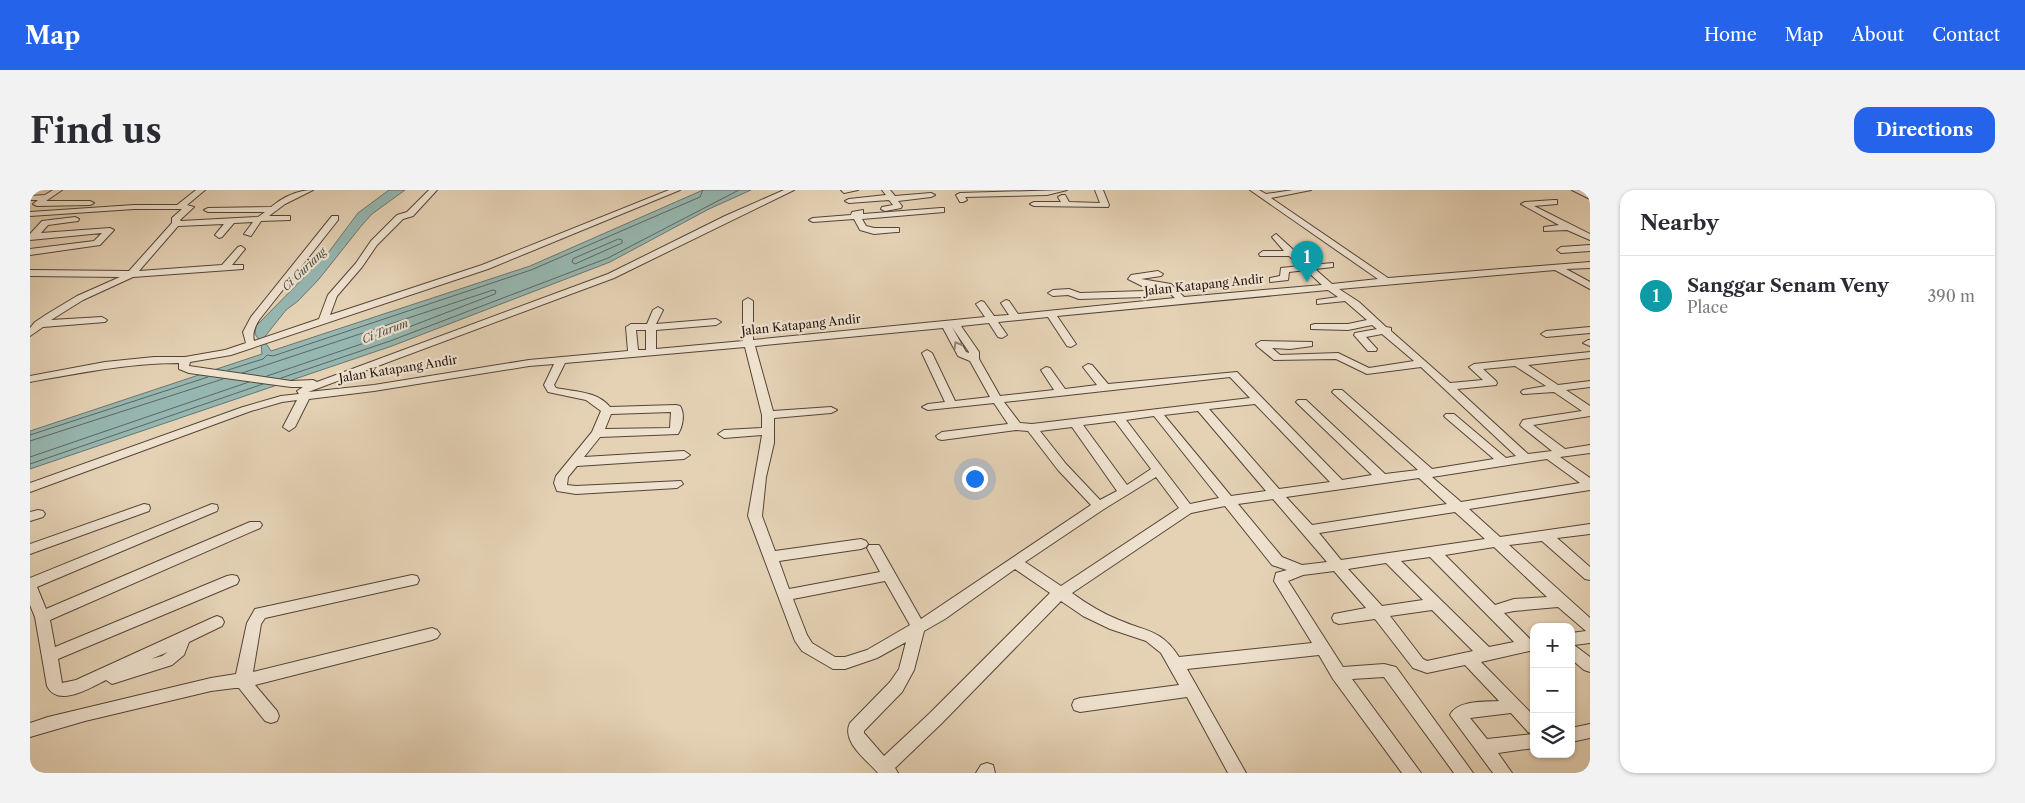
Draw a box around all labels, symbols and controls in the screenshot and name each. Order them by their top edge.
text: Map [25,21,80,50]
text: Home [1704,24,1757,46]
text: Map [1785,24,1823,46]
text: About [1851,24,1904,46]
text: Contact [1932,24,2000,46]
button: Directions [1854,107,1995,153]
text: Find us [30,109,162,152]
text: Nearby [1640,210,1719,235]
pin: 1 [1291,241,1323,282]
water label: Ci Guriang [279,243,330,294]
street label: Jalan Katapang Andir [1142,271,1264,298]
text: Sanggar Senam Veny [1687,274,1889,297]
text: 1 [1652,286,1660,306]
text: 390 m [1928,286,1975,306]
text: Place [1687,297,1728,317]
street label: Jalan Katapang Andir [739,311,861,338]
water label: Ci Tarum [360,316,410,346]
one-way arrow [953,341,963,350]
street label: Jalan Katapang Andir [336,352,458,386]
your location [962,466,988,492]
map controls [1530,623,1575,758]
button: + [1530,623,1575,668]
button: − [1530,668,1575,713]
button: layers [1530,713,1575,758]

